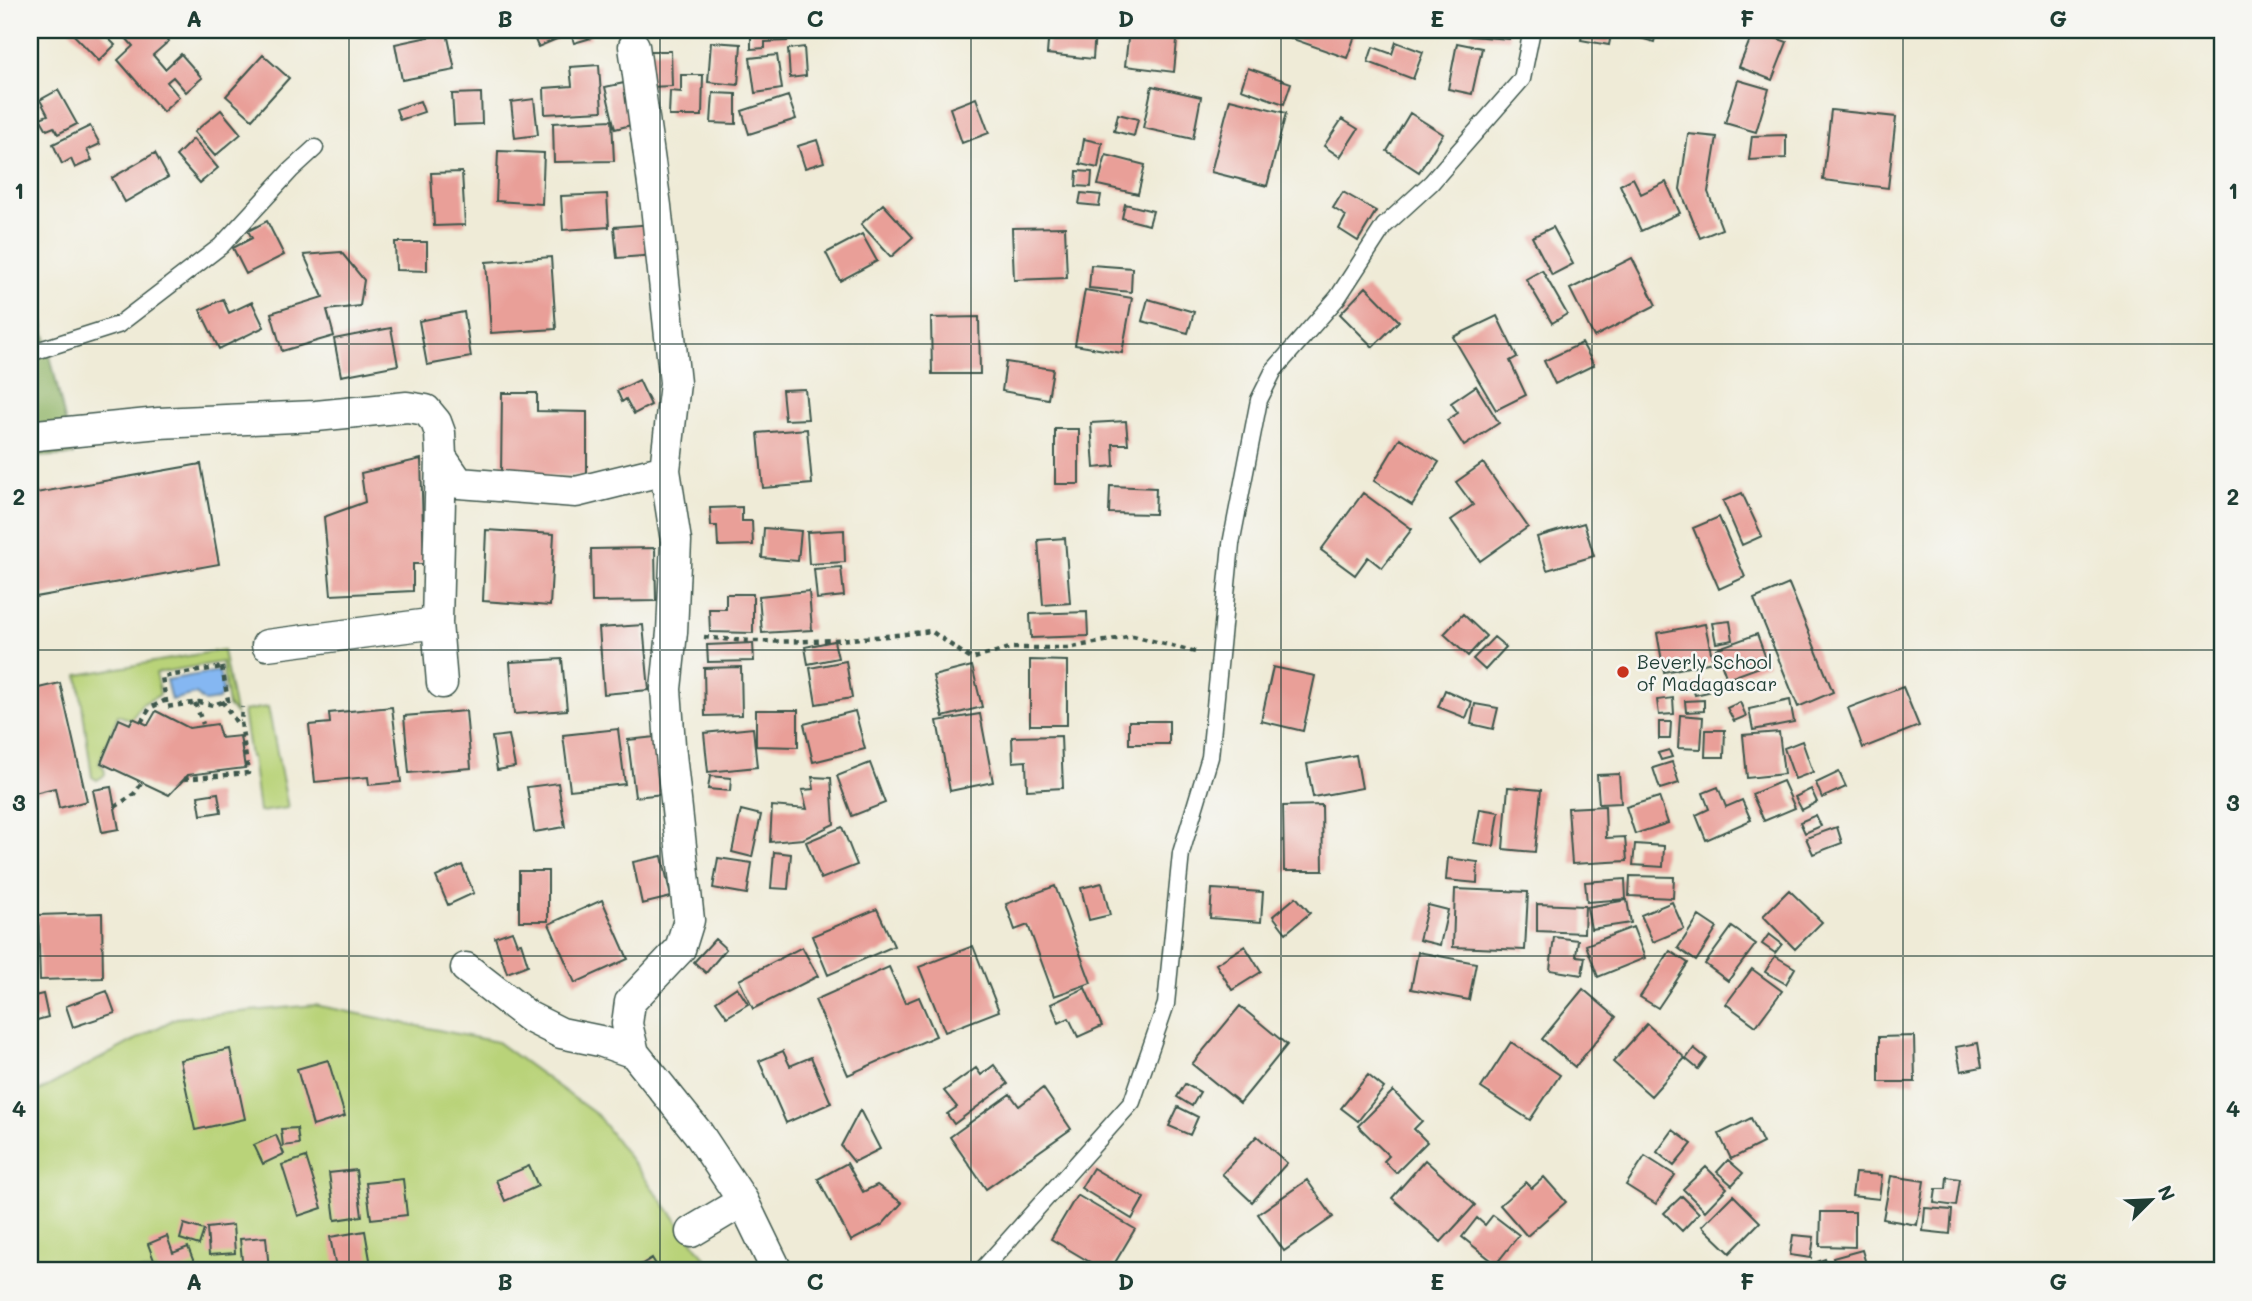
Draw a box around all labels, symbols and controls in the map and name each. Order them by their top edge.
text: A [186,3,202,33]
text: B [497,3,513,33]
text: C [806,3,824,33]
text: D [1118,3,1134,33]
text: E [1430,3,1444,33]
text: F [1740,3,1754,33]
text: G [2049,3,2067,33]
text: 1 [14,175,24,205]
text: 1 [2228,175,2238,205]
text: 2 [13,481,25,511]
text: 2 [2227,481,2239,511]
place label: Beverly School of Madagascar [1637,649,1777,696]
marker: Beverly School of Madagascar [1615,664,1631,680]
text: 3 [12,787,26,817]
text: 3 [2226,787,2240,817]
text: 4 [12,1093,26,1123]
text: 4 [2226,1093,2240,1123]
north arrow [2116,1164,2186,1234]
text: N [2153,1181,2181,1205]
text: A [186,1266,202,1296]
text: B [497,1266,513,1296]
text: C [806,1266,824,1296]
text: D [1118,1266,1134,1296]
text: E [1430,1266,1444,1296]
text: F [1740,1266,1754,1296]
text: G [2049,1266,2067,1296]

